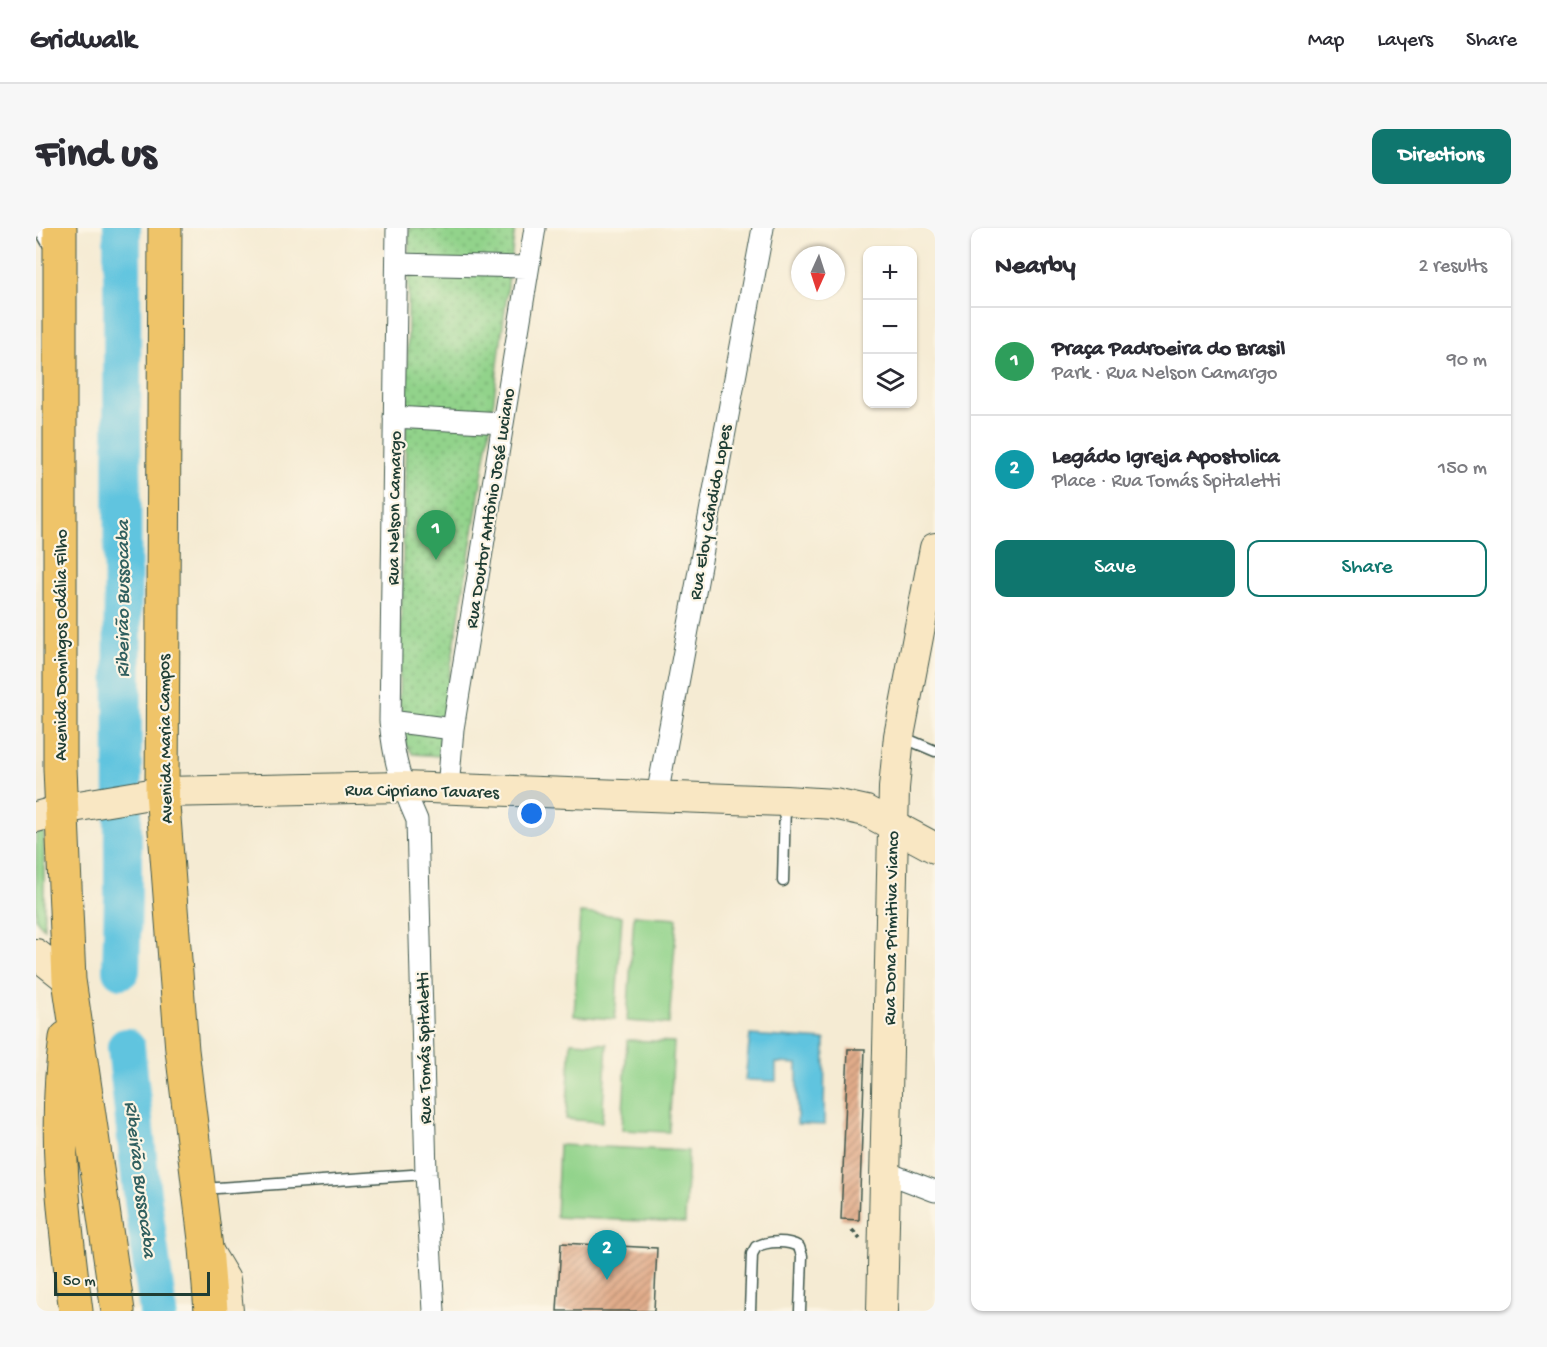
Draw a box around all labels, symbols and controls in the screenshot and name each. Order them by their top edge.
text: Gridwalk [30,25,136,58]
text: Map [1308,29,1344,54]
text: Layers [1377,29,1433,54]
text: Share [1466,29,1517,54]
button: Directions [1372,129,1511,184]
text: Find us [36,132,156,181]
north arrow [791,246,845,300]
map controls [863,246,917,408]
button: + [863,246,917,300]
text: Nearby [995,252,1076,283]
text: 2 results [1418,256,1487,279]
button: − [863,300,917,354]
text: Praça Padroeira do Brasil [1052,337,1285,363]
text: 1 [1010,350,1019,373]
text: 90 m [1447,350,1487,373]
button: layers [863,354,917,408]
text: Park · Rua Nelson Camargo [1052,363,1277,386]
street label: Rua Doutor Antônio José Luciano [462,387,521,630]
street label: Rua Eloy Cândido Lopes [686,422,737,602]
street label: Rua Nelson Camargo [384,431,407,585]
text: Legádo Igreja Apostolica [1052,445,1279,471]
text: 2 [1010,458,1019,481]
text: 150 m [1438,458,1487,481]
text: Place · Rua Tomás Spitaletti [1052,471,1281,494]
pin: 1 [416,510,456,560]
water label: Ribeirão Bussocaba [113,518,136,678]
street label: Avenida Domingos Odália Filho [52,529,73,761]
button: Save [995,540,1235,597]
button: Share [1247,540,1487,597]
street label: Avenida Maria Campos [154,653,178,824]
street label: Rua Cipriano Tavares [345,781,501,804]
your location [517,799,546,828]
street label: Rua Dona Primitiva Vianco [880,831,905,1025]
street label: Rua Tomás Spitaletti [414,972,437,1124]
water label: Ribeirão Bussocaba [118,1100,160,1261]
pin: 2 [588,1230,626,1280]
scale bar [54,1269,210,1296]
text: 50 m [63,1273,96,1292]

